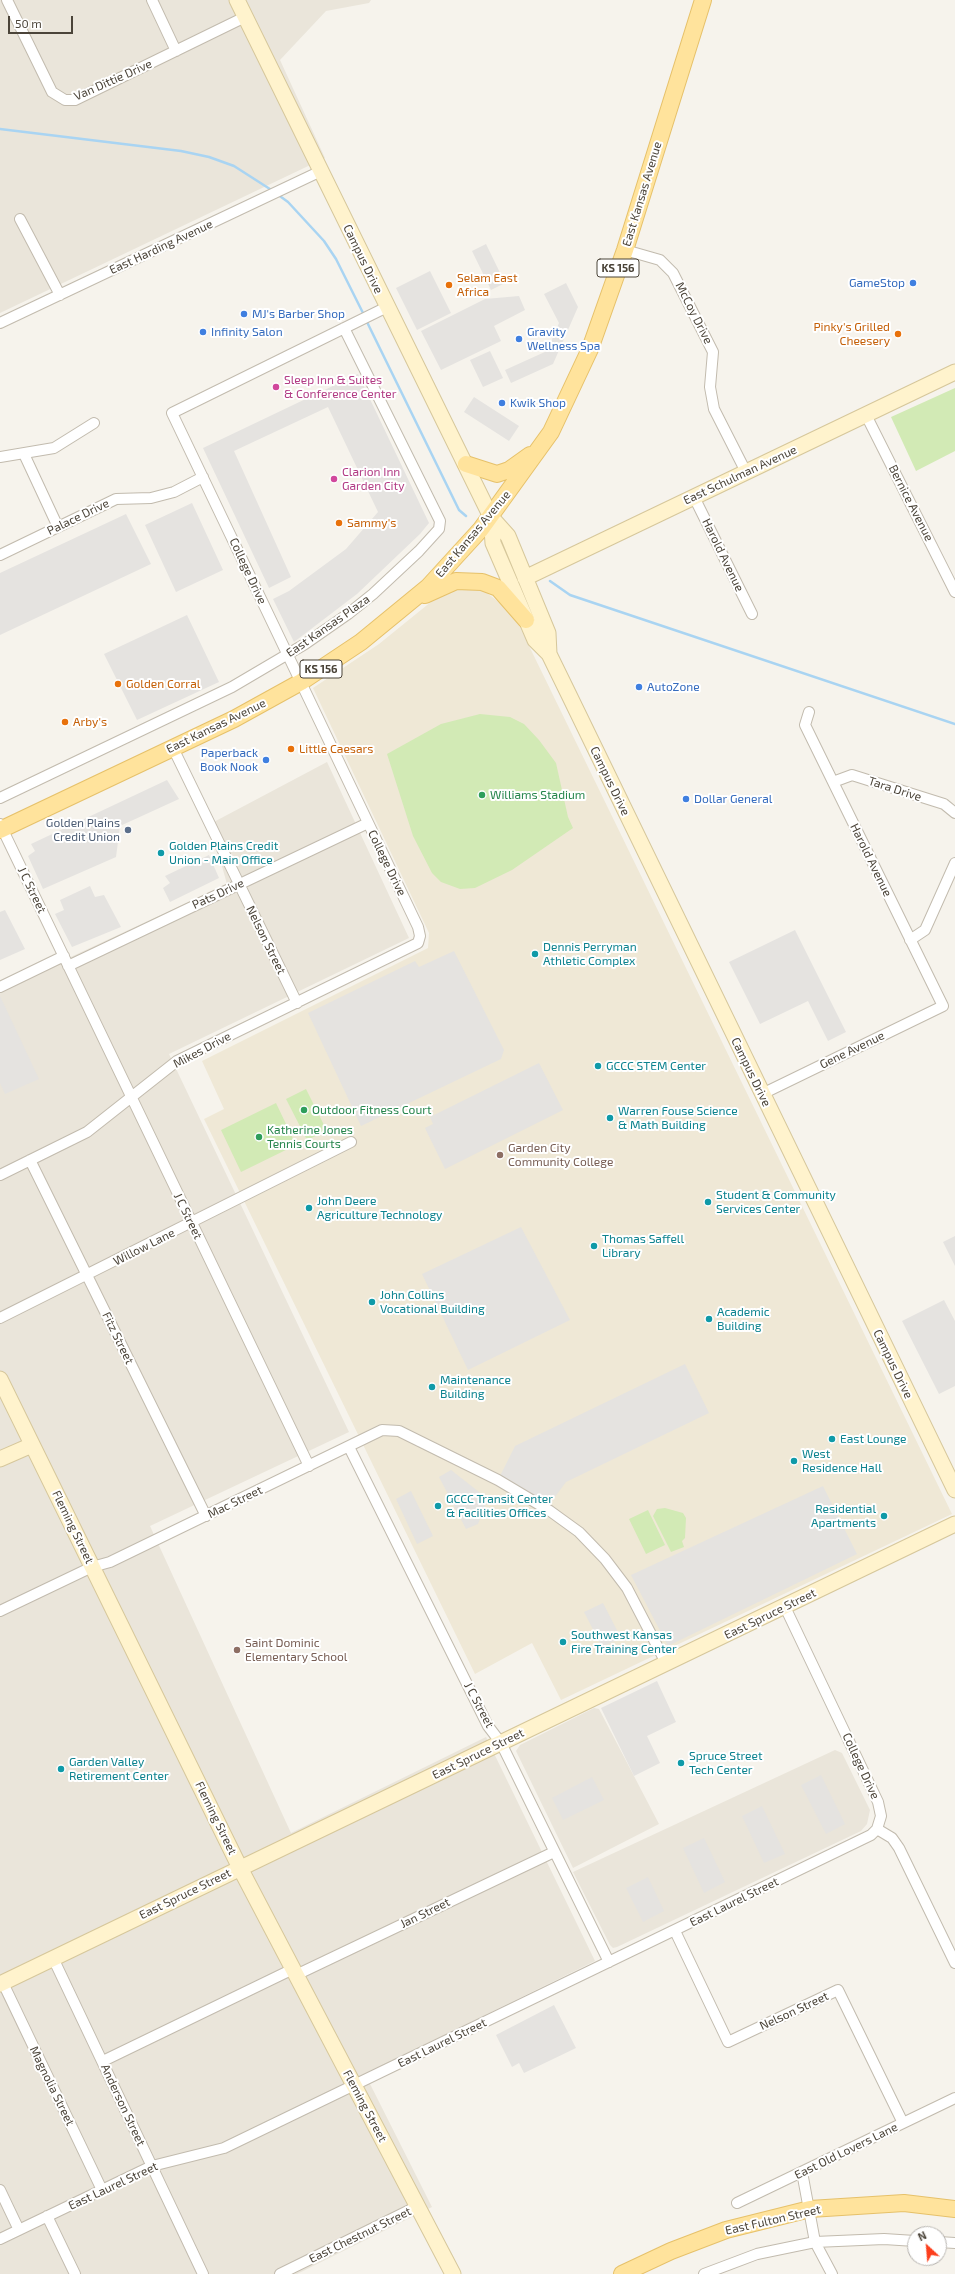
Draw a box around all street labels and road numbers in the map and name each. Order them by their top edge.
street label: Van Dittie Drive [72,56,154,104]
street label: East Kansas Avenue [619,140,665,248]
street label: East Harding Avenue [107,217,215,277]
street label: Campus Drive [340,222,386,296]
road number: KS 156 [597,259,639,277]
street label: McCoy Drive [672,280,716,346]
street label: East Schulman Avenue [681,442,799,508]
street label: Bernice Avenue [886,462,936,544]
street label: East Kansas Avenue [432,488,514,580]
street label: Palace Drive [45,496,111,538]
street label: Harold Avenue [699,516,747,594]
street label: College Drive [226,536,270,606]
street label: East Kansas Plaza [283,592,373,660]
road number: KS 156 [300,660,342,678]
street label: East Kansas Avenue [164,696,268,756]
street label: Campus Drive [587,744,633,818]
street label: Tara Drive [867,774,923,804]
street label: Harold Avenue [847,821,895,899]
street label: College Drive [365,828,409,898]
street label: J C Street [15,865,49,915]
street label: Pats Drive [190,876,246,912]
street label: Nelson Street [243,903,289,977]
street label: Gene Avenue [817,1028,887,1072]
street label: Mikes Drive [171,1029,233,1071]
street label: Campus Drive [728,1035,774,1109]
street label: J C Street [171,1191,205,1241]
street label: Willow Lane [111,1225,177,1269]
street label: Fitz Street [99,1310,137,1366]
street label: Campus Drive [870,1327,916,1401]
street label: Mac Street [205,1483,265,1521]
street label: Fleming Street [49,1488,97,1566]
street label: East Spruce Street [722,1586,818,1642]
street label: J C Street [461,1680,497,1730]
street label: East Spruce Street [430,1726,526,1782]
street label: College Drive [839,1731,883,1801]
street label: Fleming Street [192,1779,240,1857]
street label: East Spruce Street [137,1866,233,1922]
street label: East Laurel Street [687,1874,781,1930]
street label: Jan Street [398,1895,452,1931]
street label: Nelson Street [757,1989,831,2033]
street label: East Laurel Street [395,2015,489,2071]
street label: Magnolia Street [27,2044,77,2128]
street label: Anderson Street [98,2062,148,2148]
street label: Fleming Street [340,2067,390,2145]
street label: East Old Lovers Lane [792,2120,900,2182]
street label: East Laurel Street [66,2159,160,2213]
street label: East Fulton Street [724,2202,822,2238]
street label: East Chestnut Street [307,2204,413,2266]

